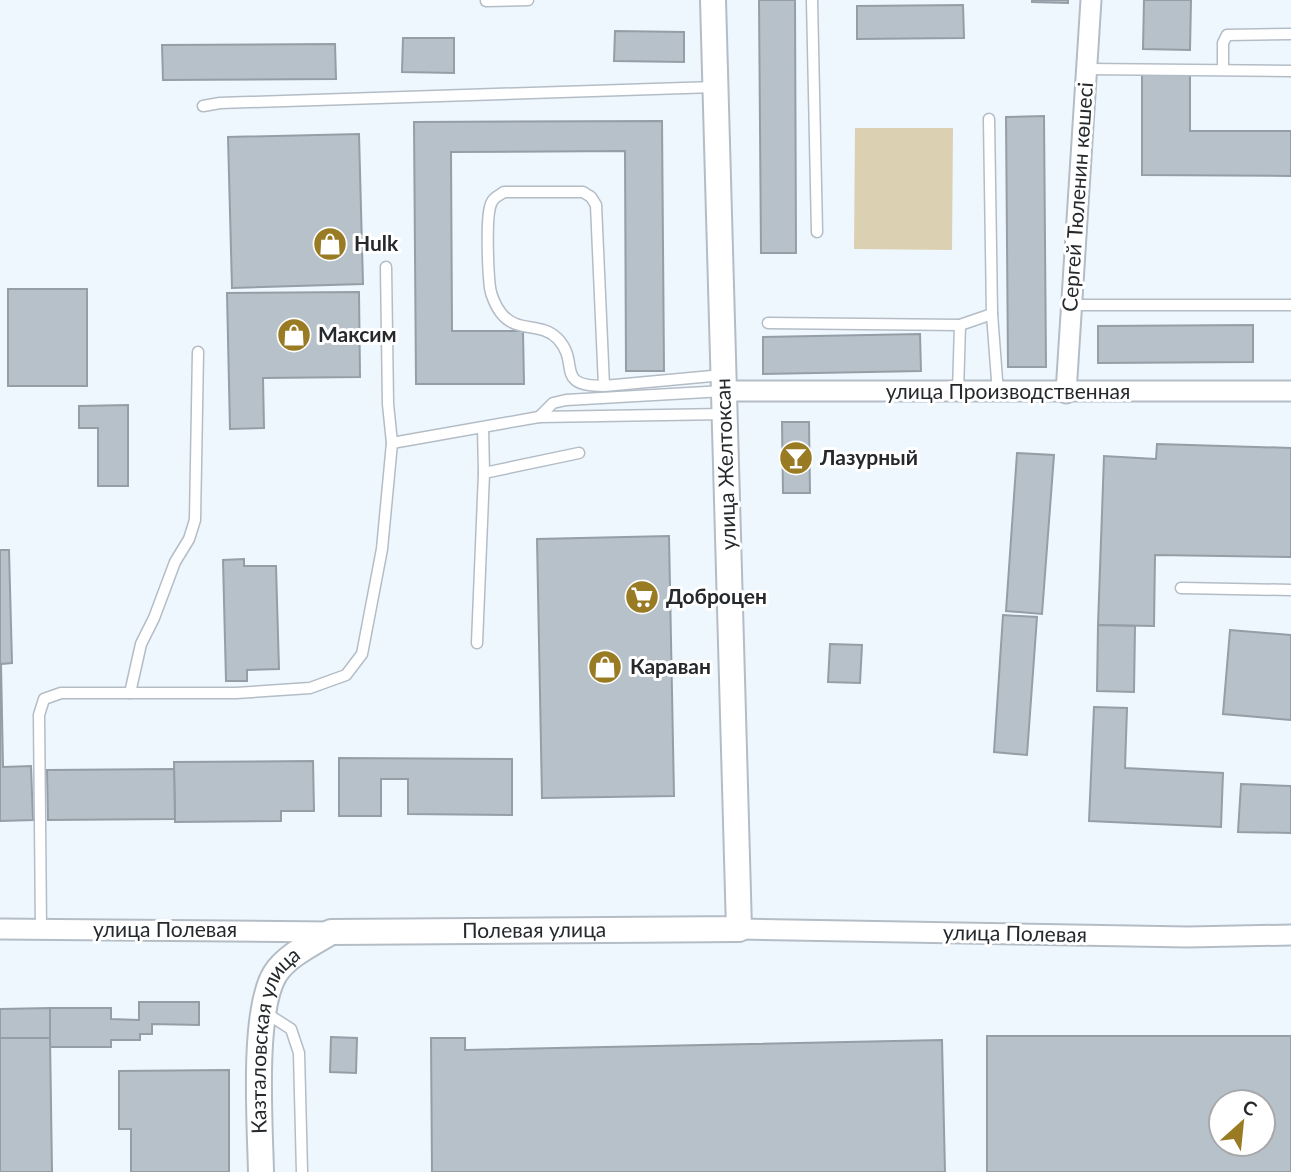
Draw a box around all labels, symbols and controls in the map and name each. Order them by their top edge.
street label: Сергей Тюленин көшесі [1056,81,1097,312]
shop icon: Hulk [311,225,349,263]
place label: Hulk [354,230,399,255]
shop icon: Максим [275,316,313,354]
place label: Максим [318,321,397,346]
street label: улица Желтоксан [709,378,740,550]
street label: улица Производственная [886,378,1130,403]
bar icon: Лазурный [777,439,815,477]
place label: Лазурный [819,444,918,469]
supermarket icon: Доброцен [623,578,661,616]
place label: Доброцен [666,583,767,608]
shop icon: Караван [586,648,624,686]
place label: Караван [630,653,711,678]
street label: улица Полевая [93,916,237,941]
street label: Полевая улица [462,916,606,942]
street label: улица Полевая [943,919,1087,946]
street label: Казталовская улица [245,941,304,1134]
north arrow [1207,1088,1277,1158]
text: С [1239,1094,1261,1121]

